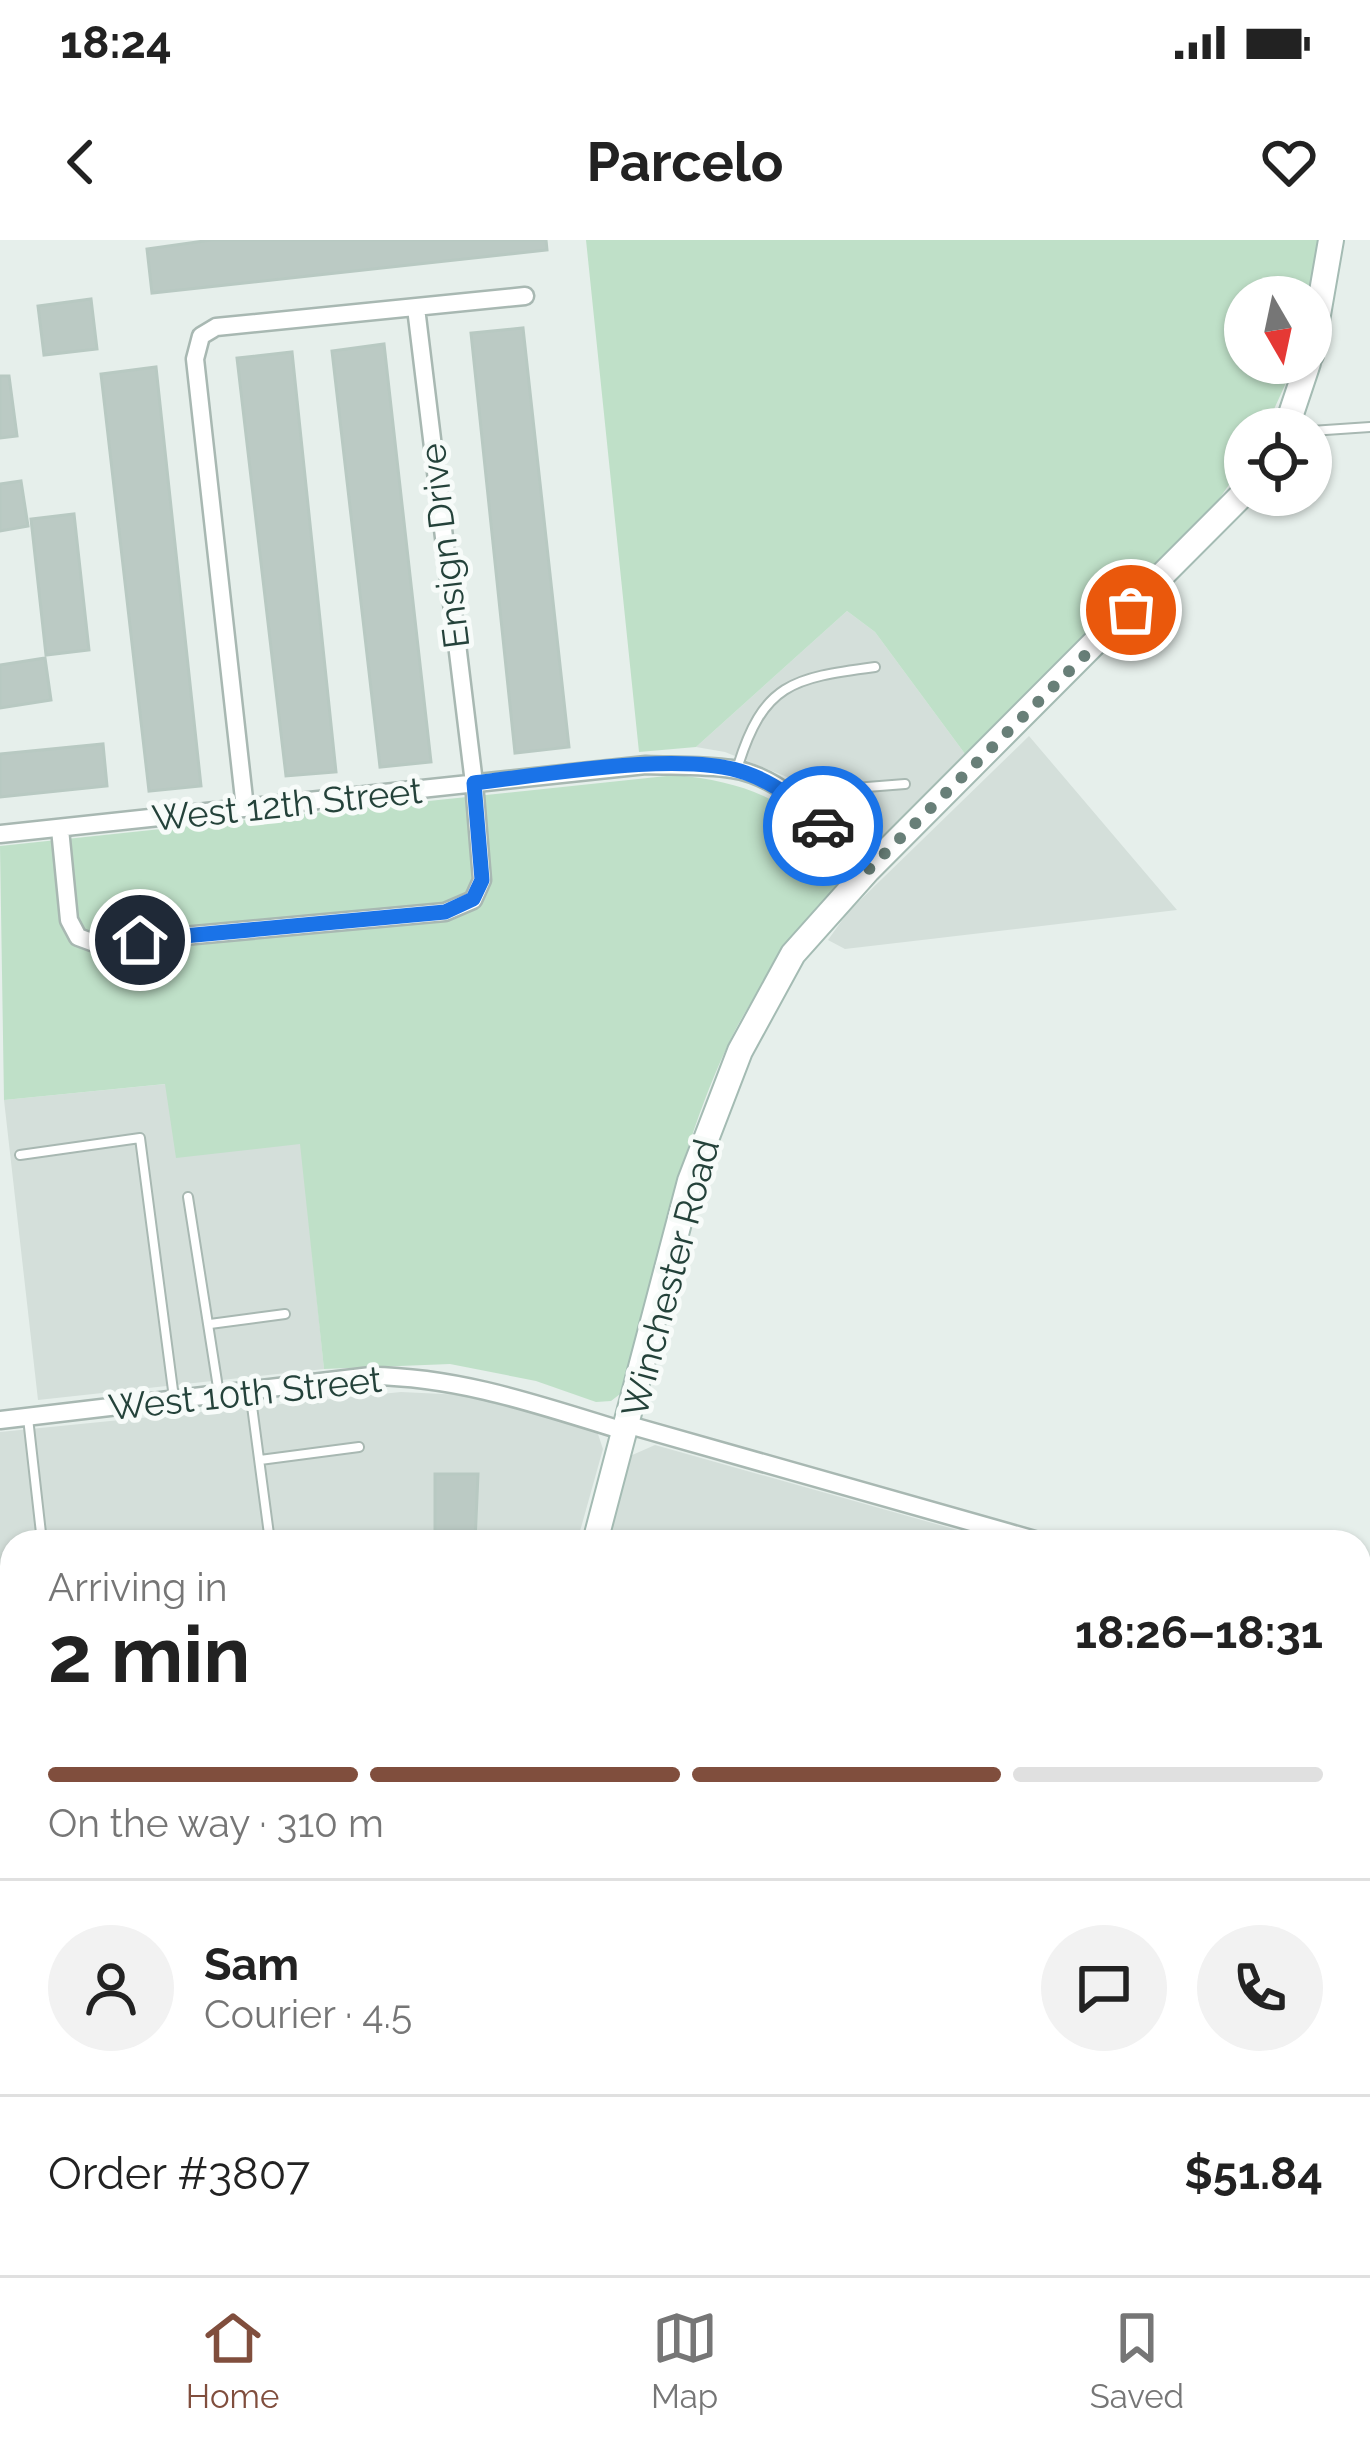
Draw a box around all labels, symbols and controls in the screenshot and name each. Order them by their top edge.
text: 18:24 [60,16,172,69]
icon: back [48,129,114,195]
icon: heart [1256,129,1322,195]
text: Parcelo [586,130,784,194]
north arrow [1224,276,1332,384]
map controls [1224,276,1332,516]
button: locate [1224,408,1332,516]
street label: Ensign Drive [411,441,477,651]
pin [1080,559,1182,661]
icon: bag [1098,577,1164,643]
courier [763,766,883,886]
street label: West 12th Street [150,769,424,839]
icon: car [790,793,856,859]
pin [89,889,191,991]
icon: home [107,907,173,973]
street label: Winchester Road [613,1134,727,1422]
street label: West 10th Street [106,1358,384,1428]
text: Arriving in [48,1564,228,1610]
text: 18:26–18:31 [1075,1606,1323,1659]
text: 2 min [48,1609,250,1700]
text: On the way · 310 m [48,1800,384,1846]
button: person [48,1925,174,2051]
button: chat [1041,1925,1167,2051]
button: phone [1197,1925,1323,2051]
text: Sam [204,1938,299,1991]
text: Courier · 4.5 [204,1991,412,2037]
text: Order #3807 [48,2147,310,2200]
text: $51.84 [1184,2147,1323,2200]
tab: Home [186,2305,279,2416]
tab: Map [651,2305,718,2416]
tab: Saved [1090,2305,1184,2416]

